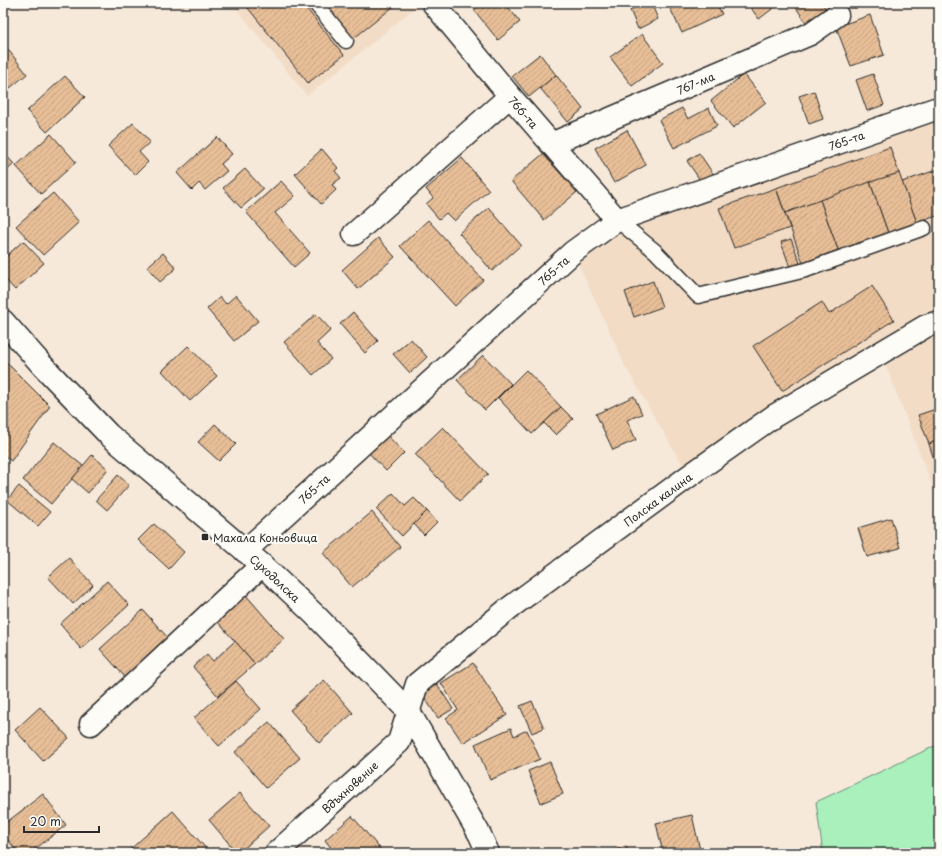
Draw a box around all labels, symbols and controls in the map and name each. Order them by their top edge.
street label: 767-ма [674,67,717,98]
street label: 766-та [505,92,543,132]
street label: 765-та [826,126,867,154]
street label: 765-та [534,251,573,289]
street label: Полска калина [620,468,696,530]
street label: 765-та [294,469,333,507]
place label: Махала Коньовица [213,529,317,546]
marker: Махала Коньовица [200,532,210,542]
street label: Суходолска [246,550,305,606]
street label: Вдъхновение [318,757,382,817]
scale bar [24,808,99,834]
text: 20 m [30,812,61,830]

